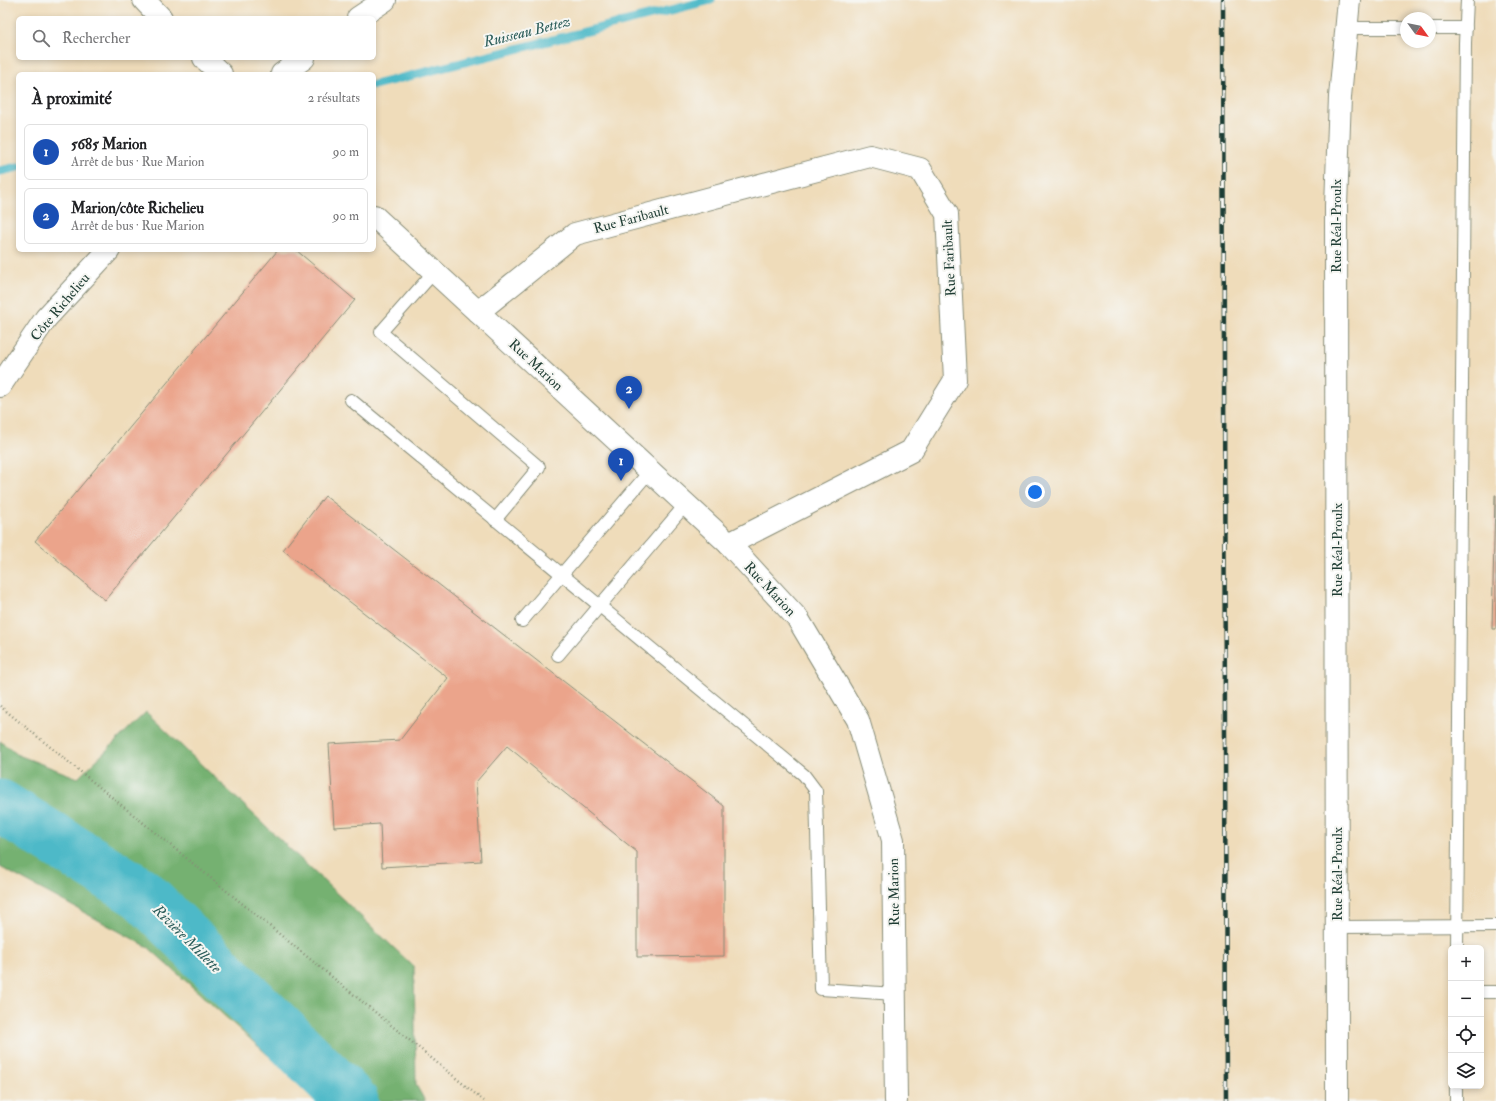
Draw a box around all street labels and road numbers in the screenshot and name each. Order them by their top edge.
street label: Rue Réal-Proulx [1328,178,1345,273]
street label: Rue Faribault [592,201,671,237]
street label: Rue Faribault [938,219,960,297]
street label: Côte Richelieu [27,270,93,344]
street label: Rue Marion [505,336,567,394]
street label: Rue Réal-Proulx [1329,502,1346,597]
street label: Rue Marion [741,558,799,620]
street label: Rue Réal-Proulx [1329,826,1346,921]
street label: Rue Marion [885,858,903,926]

